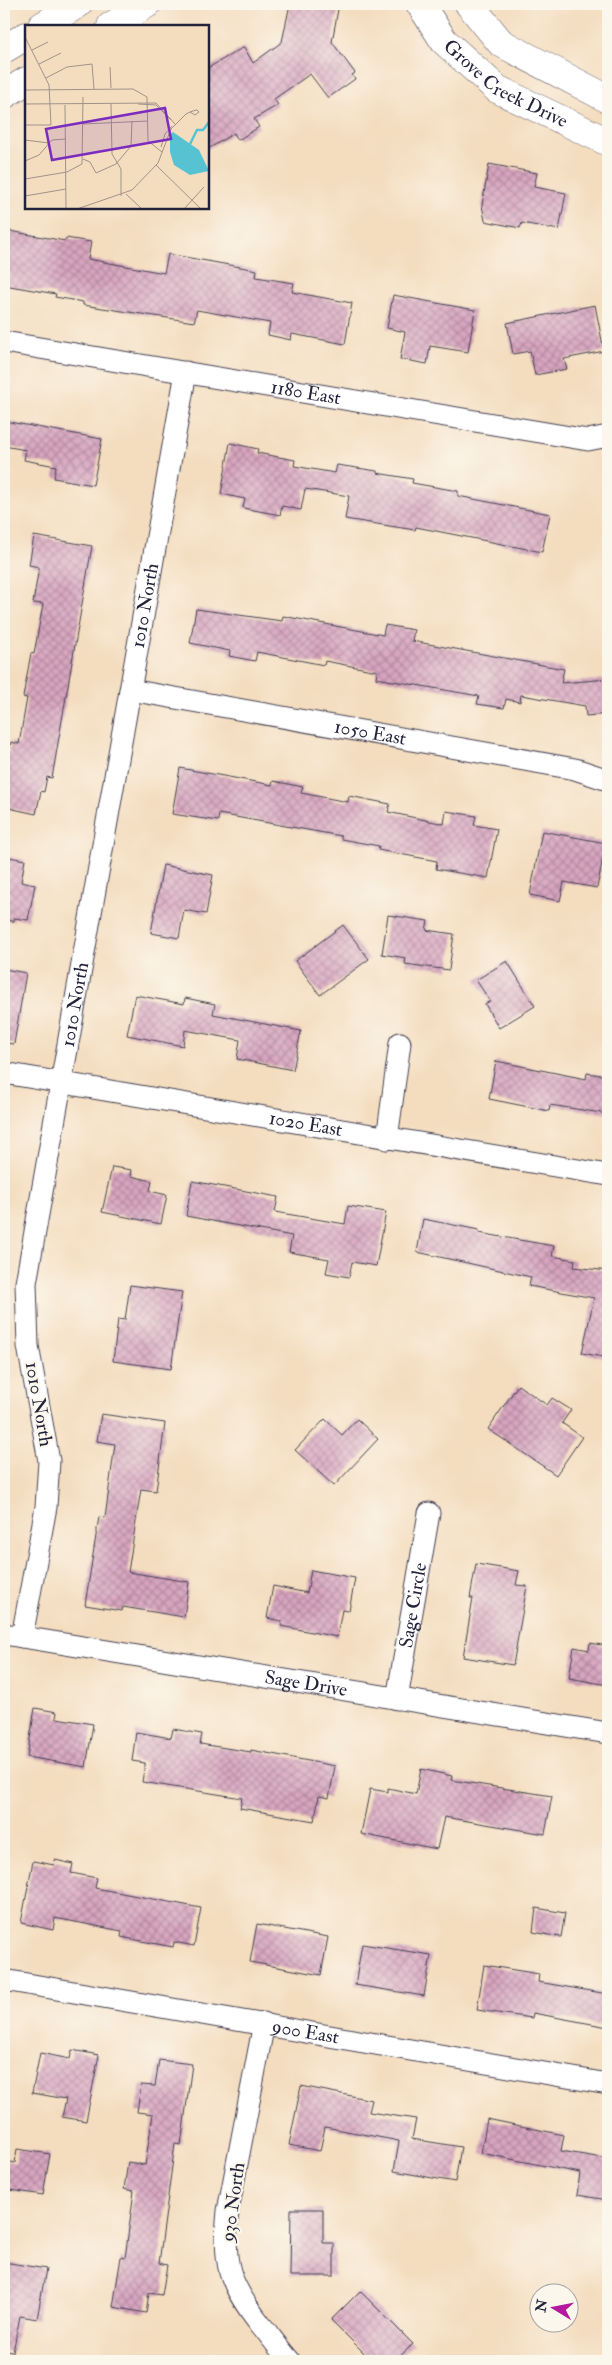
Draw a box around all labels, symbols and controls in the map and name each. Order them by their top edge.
inset map [25,25,209,209]
street label: Grove Creek Drive [438,34,572,133]
street label: 1180 East [269,375,343,410]
street label: 1010 North [126,561,164,650]
street label: 1050 East [332,714,408,751]
street label: 1010 North [56,960,94,1049]
street label: 1020 East [267,1106,344,1142]
street label: 1010 North [20,1360,58,1448]
street label: Sage Circle [394,1561,432,1650]
street label: Sage Drive [263,1665,349,1702]
street label: 900 East [268,2014,341,2049]
street label: 930 North [215,2161,250,2245]
north arrow [530,2282,580,2332]
text: N [532,2298,551,2314]

